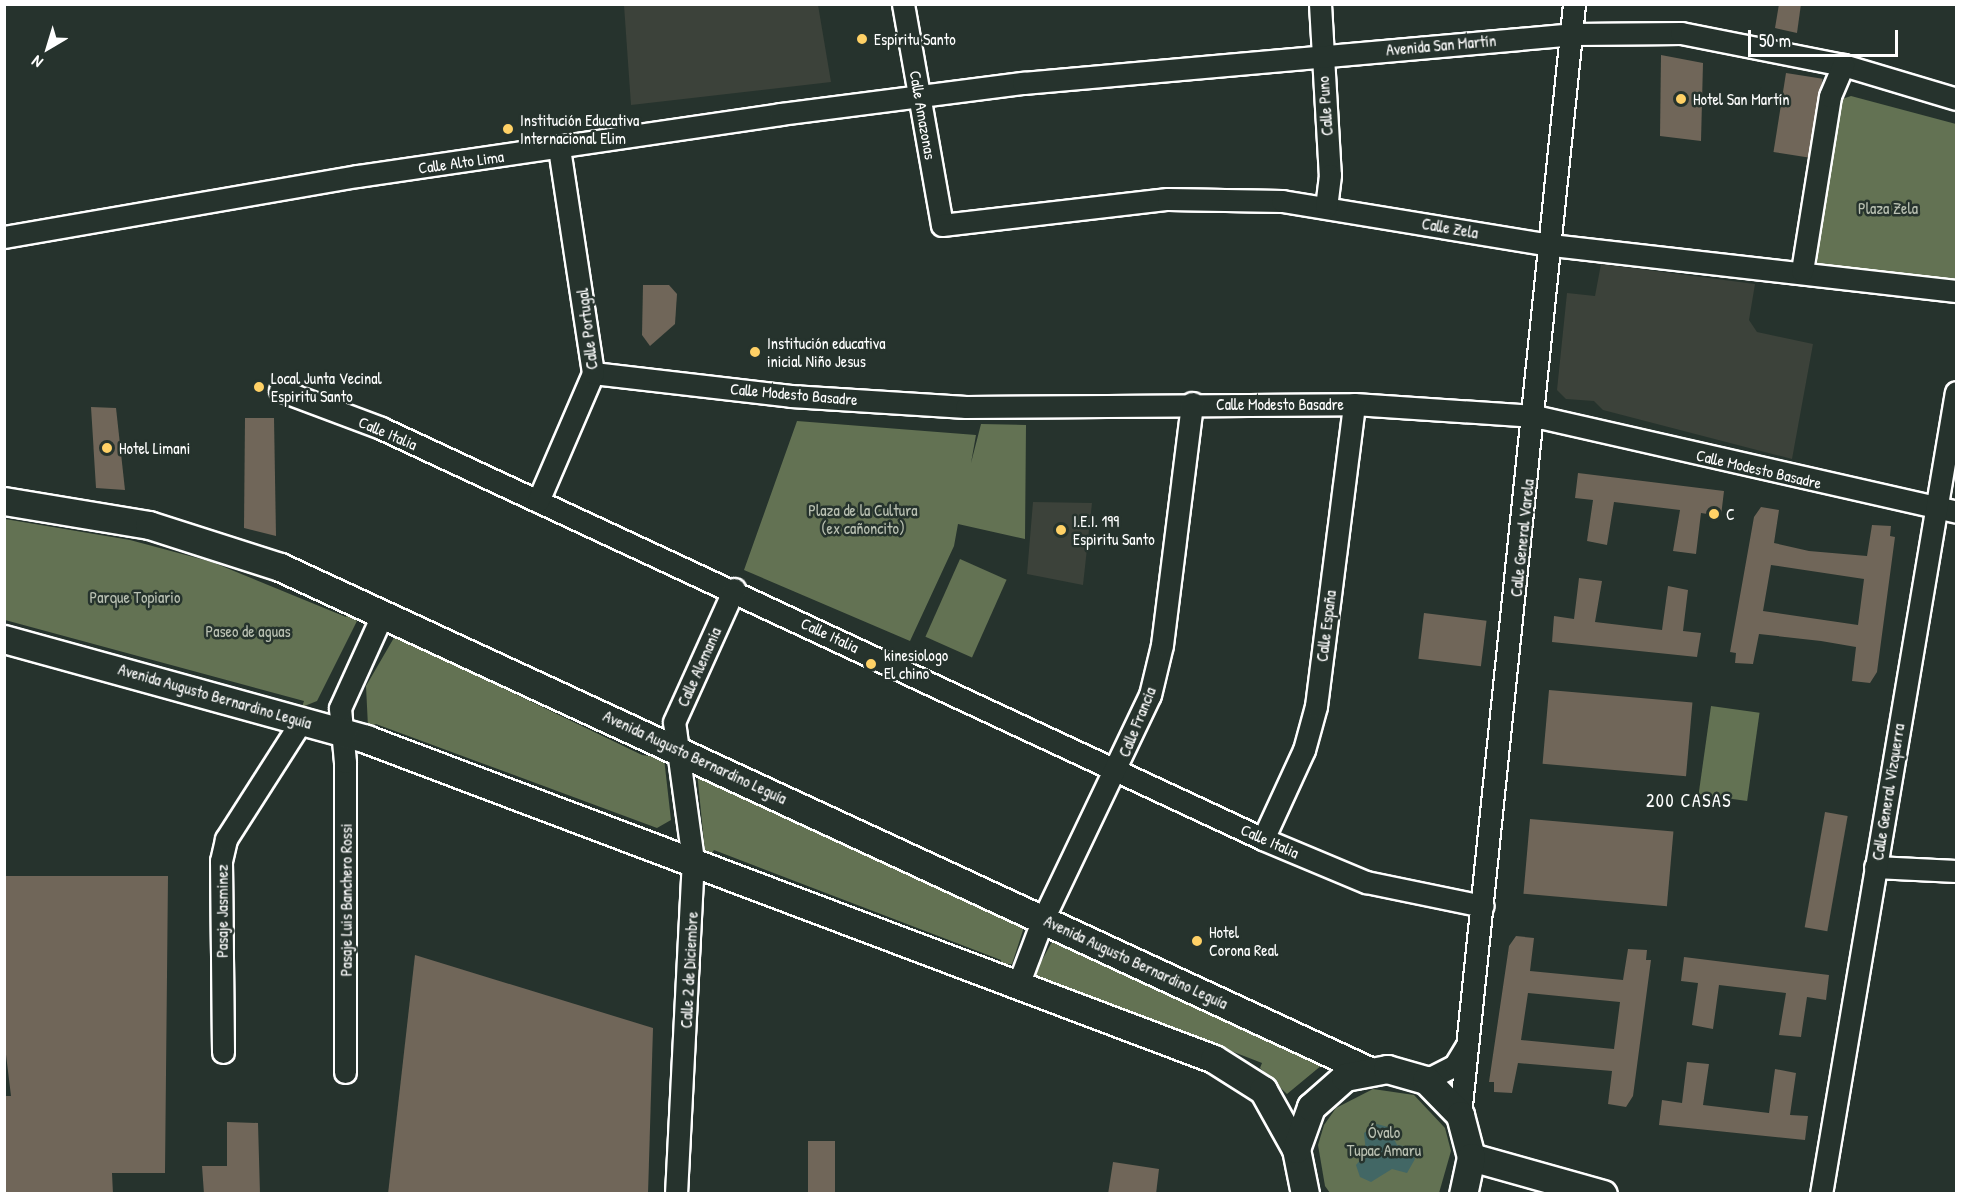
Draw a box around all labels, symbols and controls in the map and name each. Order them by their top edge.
north arrow [18,18,78,78]
scale bar [1751,18,1901,56]
text: 50 m [1759,28,1791,53]
place label: Espiritu Santo [874,29,956,49]
street label: Avenida San Martín [1385,31,1497,59]
marker: Espiritu Santo [855,32,869,46]
text: N [27,51,47,73]
street label: Calle Amazonas [906,69,940,161]
street label: Calle Puno [1313,76,1337,136]
place label: Hotel San Martín [1693,89,1790,109]
marker: Hotel San Martín [1674,92,1688,106]
place label: Institución Educativa Internacional Elim [520,110,639,148]
marker: Institución Educativa Internacional Elim [501,122,515,136]
street label: Calle Alto Lima [417,146,505,178]
park label: Plaza Zela [1858,198,1918,218]
street label: Calle Zela [1420,214,1480,242]
street label: Calle Portugal [572,287,602,371]
place label: Institución educativa inicial Niño Jesus [767,333,886,371]
marker: Institución educativa inicial Niño Jesus [748,345,762,359]
place label: Local Junta Vecinal Espiritu Santo [271,368,382,406]
street label: Calle Modesto Basadre [729,379,859,409]
marker: Local Junta Vecinal Espiritu Santo [252,380,266,394]
street label: Calle Modesto Basadre [1216,394,1344,414]
street label: Calle Italia [356,412,420,454]
place label: Hotel Limani [119,438,190,458]
marker: Hotel Limani [100,441,114,455]
street label: Calle Modesto Basadre [1695,445,1823,493]
street label: Calle General Varela [1506,478,1538,598]
park label: Plaza de la Cultura (ex cañoncito) [808,500,918,538]
place label: C [1726,504,1735,524]
marker: C [1707,507,1721,521]
place label: I.E.I. 199 Espiritu Santo [1073,511,1155,549]
marker: I.E.I. 199 Espiritu Santo [1054,523,1068,537]
park label: Parque Topiario [90,587,180,607]
street label: Calle España [1312,589,1340,663]
street label: Calle Italia [798,613,862,657]
park label: Paseo de aguas [205,621,291,641]
street label: Calle Alemania [673,624,725,710]
place label: kinesiologo El chino [884,645,948,683]
marker: kinesiologo El chino [862,655,880,673]
street label: Avenida Augusto Bernardino Leguía [116,659,314,733]
street label: Calle Francia [1114,684,1160,760]
street label: Avenida Augusto Bernardino Leguía [600,706,790,808]
street label: Calle General Vizquerra [1868,722,1908,862]
district label: 200 CASAS [1646,790,1732,812]
street label: Calle Italia [1238,820,1302,862]
street label: Pasaje Luis Banchero Rossi [336,824,356,976]
street label: Pasaje Jasminez [212,864,232,958]
street label: Calle 2 de Diciembre [676,911,702,1029]
street label: Avenida Augusto Bernardino Leguía [1041,911,1231,1013]
place label: Hotel Corona Real [1209,922,1278,960]
marker: Hotel Corona Real [1190,934,1204,948]
park label: Óvalo Tupac Amaru [1347,1122,1421,1160]

